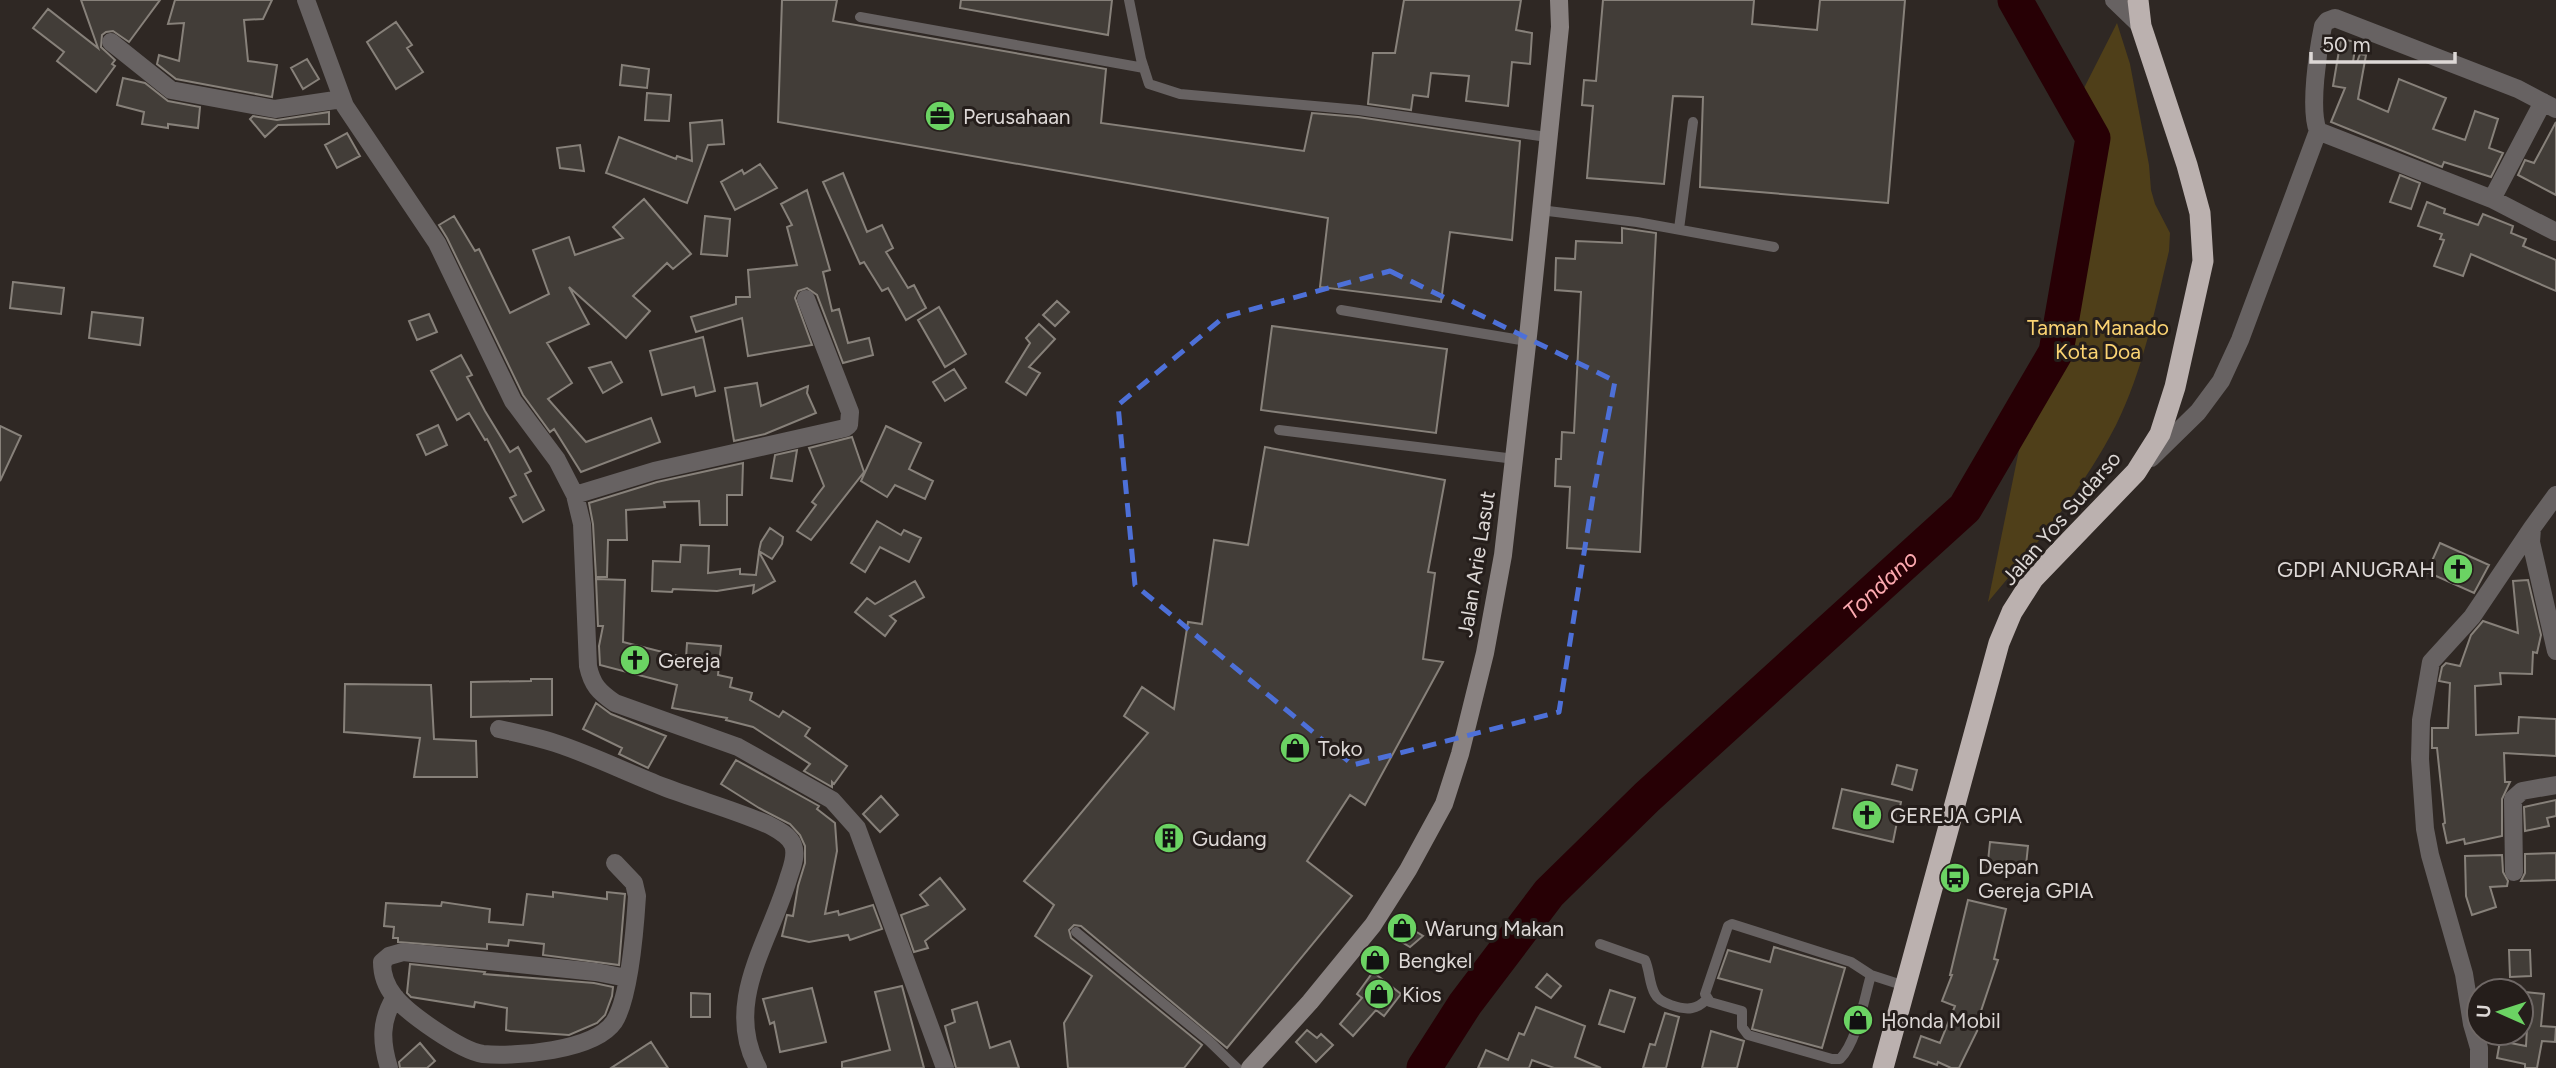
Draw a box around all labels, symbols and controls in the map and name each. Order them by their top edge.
scale bar [2311,21,2454,65]
text: 50 m [2322,32,2371,57]
office icon: Perusahaan [923,99,957,133]
place label: Perusahaan [963,104,1071,129]
park label: Taman Manado Kota Doa [2027,315,2169,364]
street label: Jalan Yos Sudarso [1996,446,2126,590]
street label: Jalan Arie Lasut [1452,489,1500,639]
water label: Tondano [1838,544,1924,626]
church icon: GDPI ANUGRAH [2441,552,2475,586]
place label: GDPI ANUGRAH [2277,557,2435,582]
church icon: Gereja [618,643,652,677]
place label: Gereja [658,648,720,673]
shop icon: Toko [1278,731,1312,765]
place label: Toko [1318,736,1363,761]
church icon: GEREJA GPIA [1850,798,1884,832]
place label: GEREJA GPIA [1890,803,2022,828]
building icon: Gudang [1152,821,1186,855]
place label: Gudang [1192,826,1267,851]
place label: Depan Gereja GPIA [1978,854,2094,903]
bus stop icon: Depan Gereja GPIA [1938,861,1972,895]
shop icon: Warung Makan [1385,911,1419,945]
place label: Warung Makan [1425,916,1564,941]
shop icon: Bengkel [1358,943,1392,977]
place label: Bengkel [1398,948,1472,973]
shop icon: Kios [1362,977,1396,1011]
north arrow [2465,977,2535,1047]
place label: Kios [1402,982,1442,1007]
shop icon: Honda Mobil [1841,1003,1875,1037]
text: U [2472,1004,2495,1018]
place label: Honda Mobil [1881,1008,2001,1033]

